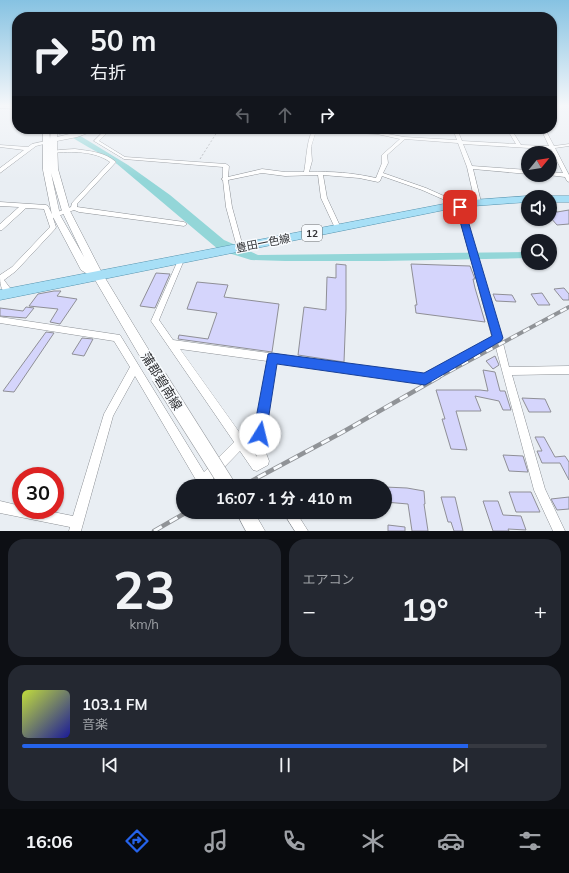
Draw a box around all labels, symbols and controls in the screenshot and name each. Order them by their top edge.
text: 50 m [90,23,156,58]
icon: right [24,28,76,80]
text: 右折 [90,61,126,84]
icon: left [232,104,254,126]
icon: ahead [274,104,296,126]
icon: right [316,104,338,126]
north arrow [521,146,557,182]
map controls [521,146,557,270]
pin [443,190,477,224]
button: sound [521,190,557,226]
icon: arrive [449,196,471,218]
road number: 12 [302,225,322,241]
street label: 豊田一色線 [235,231,291,255]
button: search [521,234,557,270]
street label: 蒲郡碧南線 [138,349,186,413]
position arrow [239,413,281,455]
speed limit sign: 30 [12,467,64,519]
text: 16:07 · 1 分 · 410 m [216,489,352,508]
text: 23 [113,557,175,622]
text: エアコン [303,571,355,587]
text: 19° [401,591,448,629]
text: − [303,597,316,625]
text: + [534,597,547,625]
text: km/h [130,616,159,632]
text: 103.1 FM [82,695,147,714]
text: 音楽 [82,716,108,732]
icon: previous [99,754,121,776]
icon: pause [274,754,296,776]
icon: next [449,754,471,776]
icon: directions [123,827,151,855]
icon: music [202,827,230,855]
icon: phone [280,827,308,855]
icon: climate [359,827,387,855]
icon: car [437,827,465,855]
icon: filters [516,827,544,855]
text: 16:06 [25,830,73,853]

